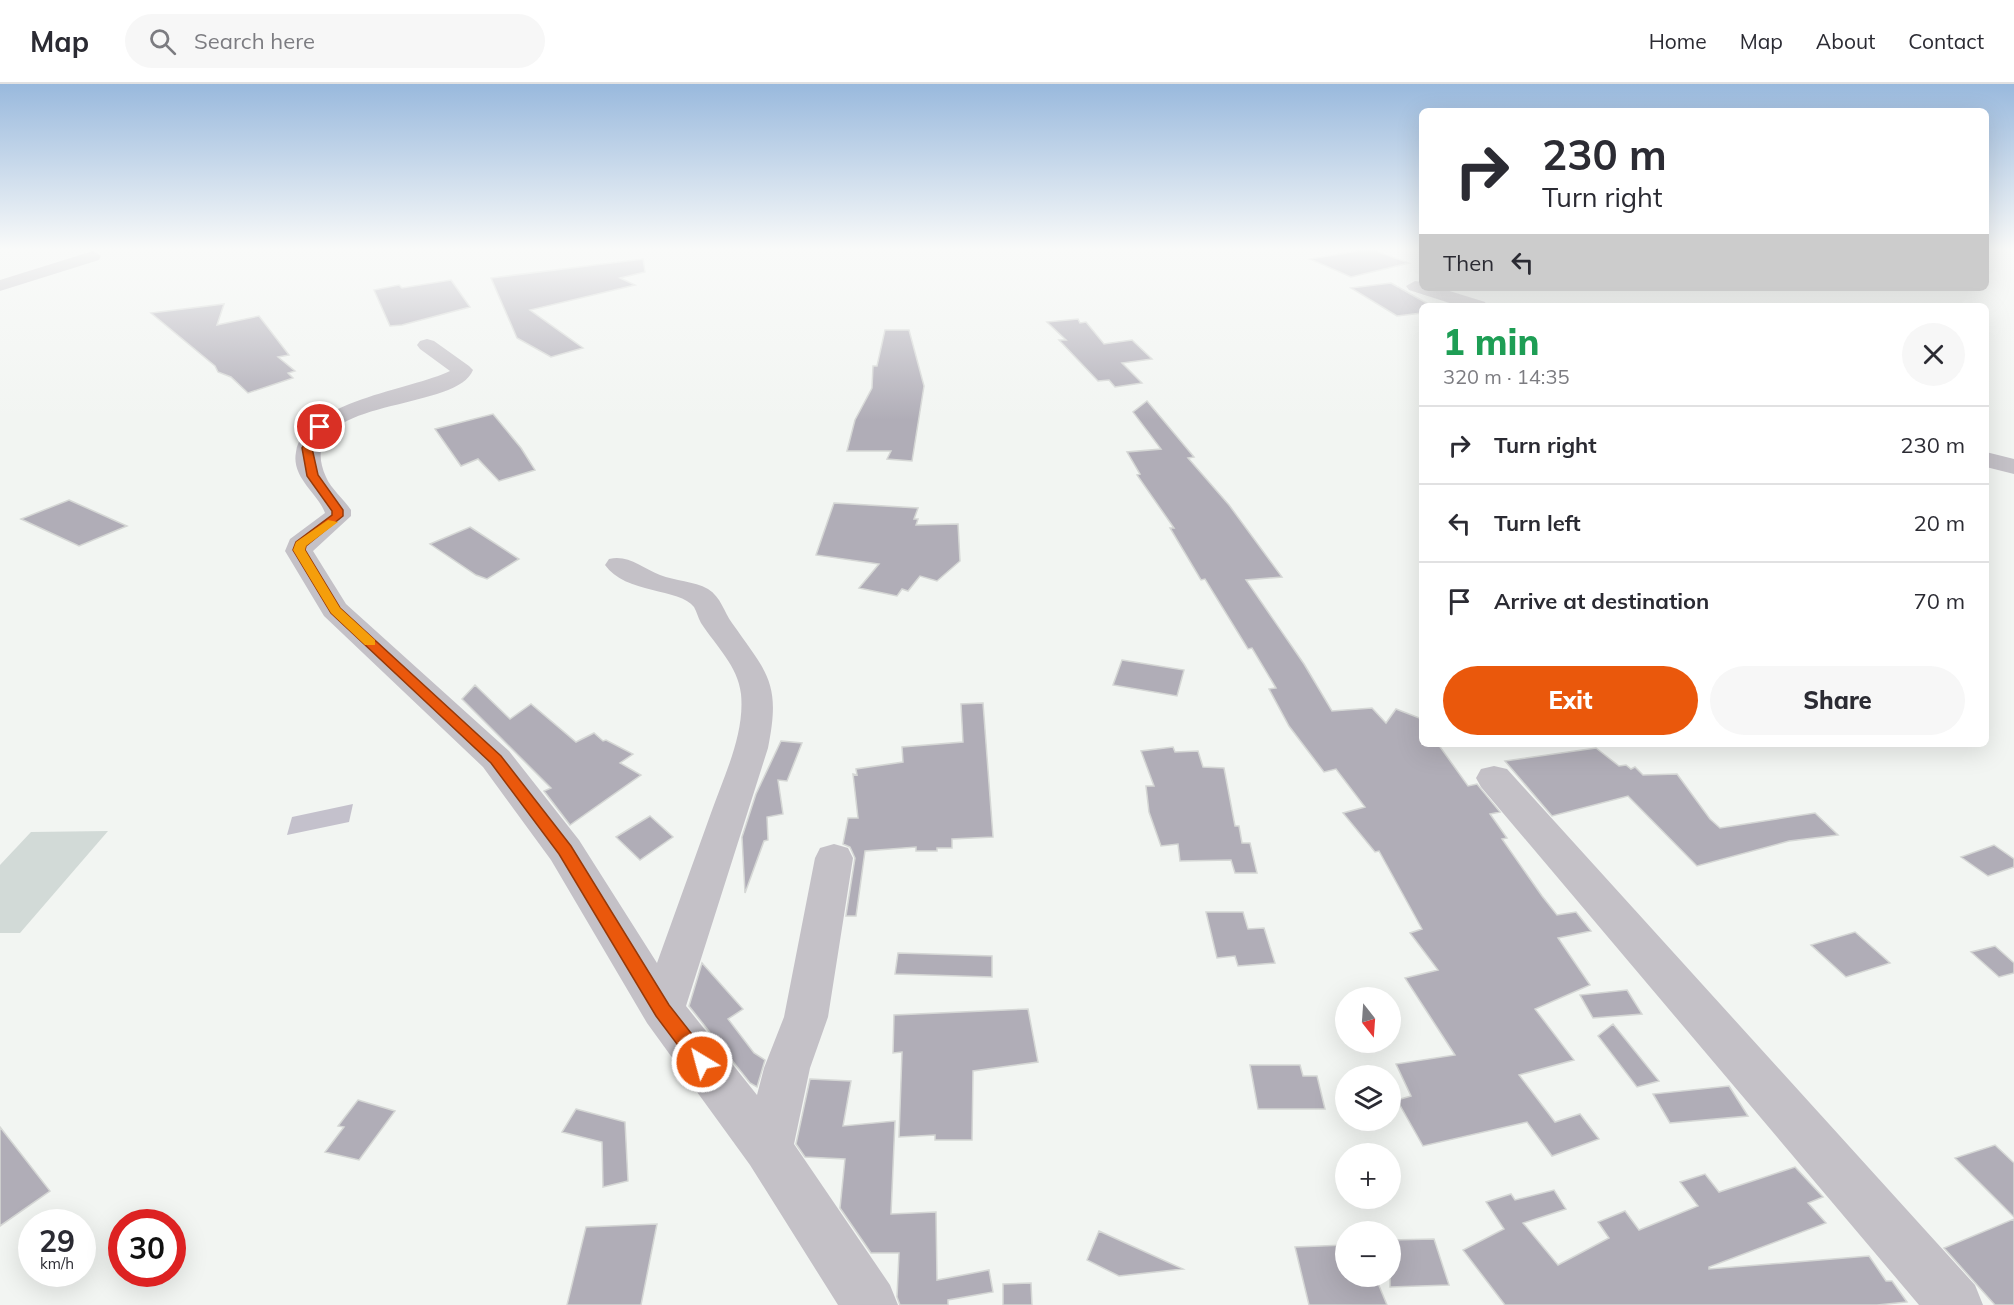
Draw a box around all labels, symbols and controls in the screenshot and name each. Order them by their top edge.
search box [125,14,545,68]
text: Map [30,24,89,59]
icon: search [146,25,179,58]
text: Search here [194,27,315,55]
text: Home [1649,28,1707,54]
text: Map [1740,28,1783,54]
text: About [1816,28,1875,54]
text: Contact [1908,28,1984,54]
text: 230 m [1542,128,1667,181]
icon: right [1443,132,1521,210]
text: Turn right [1542,180,1662,214]
icon: left [1506,246,1539,279]
text: Then [1443,249,1494,277]
text: 1 min [1443,319,1539,364]
button: close [1902,323,1965,386]
text: 320 m · 14:35 [1443,364,1569,389]
pin [294,401,345,452]
icon: arrive [303,410,336,443]
icon: right [1443,429,1476,462]
text: Turn right [1494,431,1597,459]
text: 230 m [1900,431,1965,459]
icon: left [1443,507,1476,540]
text: Turn left [1494,509,1581,537]
text: 20 m [1914,509,1965,537]
icon: arrive [1443,585,1476,618]
text: Arrive at destination [1494,587,1709,615]
text: 70 m [1914,587,1965,615]
button: Exit [1443,666,1698,735]
button: Share [1710,666,1965,735]
north arrow [1335,987,1401,1053]
map controls [1335,987,1401,1287]
position arrow [670,1030,734,1094]
button: layers [1335,1065,1401,1131]
button: + [1335,1143,1401,1209]
speed limit sign: 30 [108,1209,186,1287]
button: − [1335,1221,1401,1287]
text: 29 [39,1222,75,1260]
text: km/h [40,1254,74,1273]

